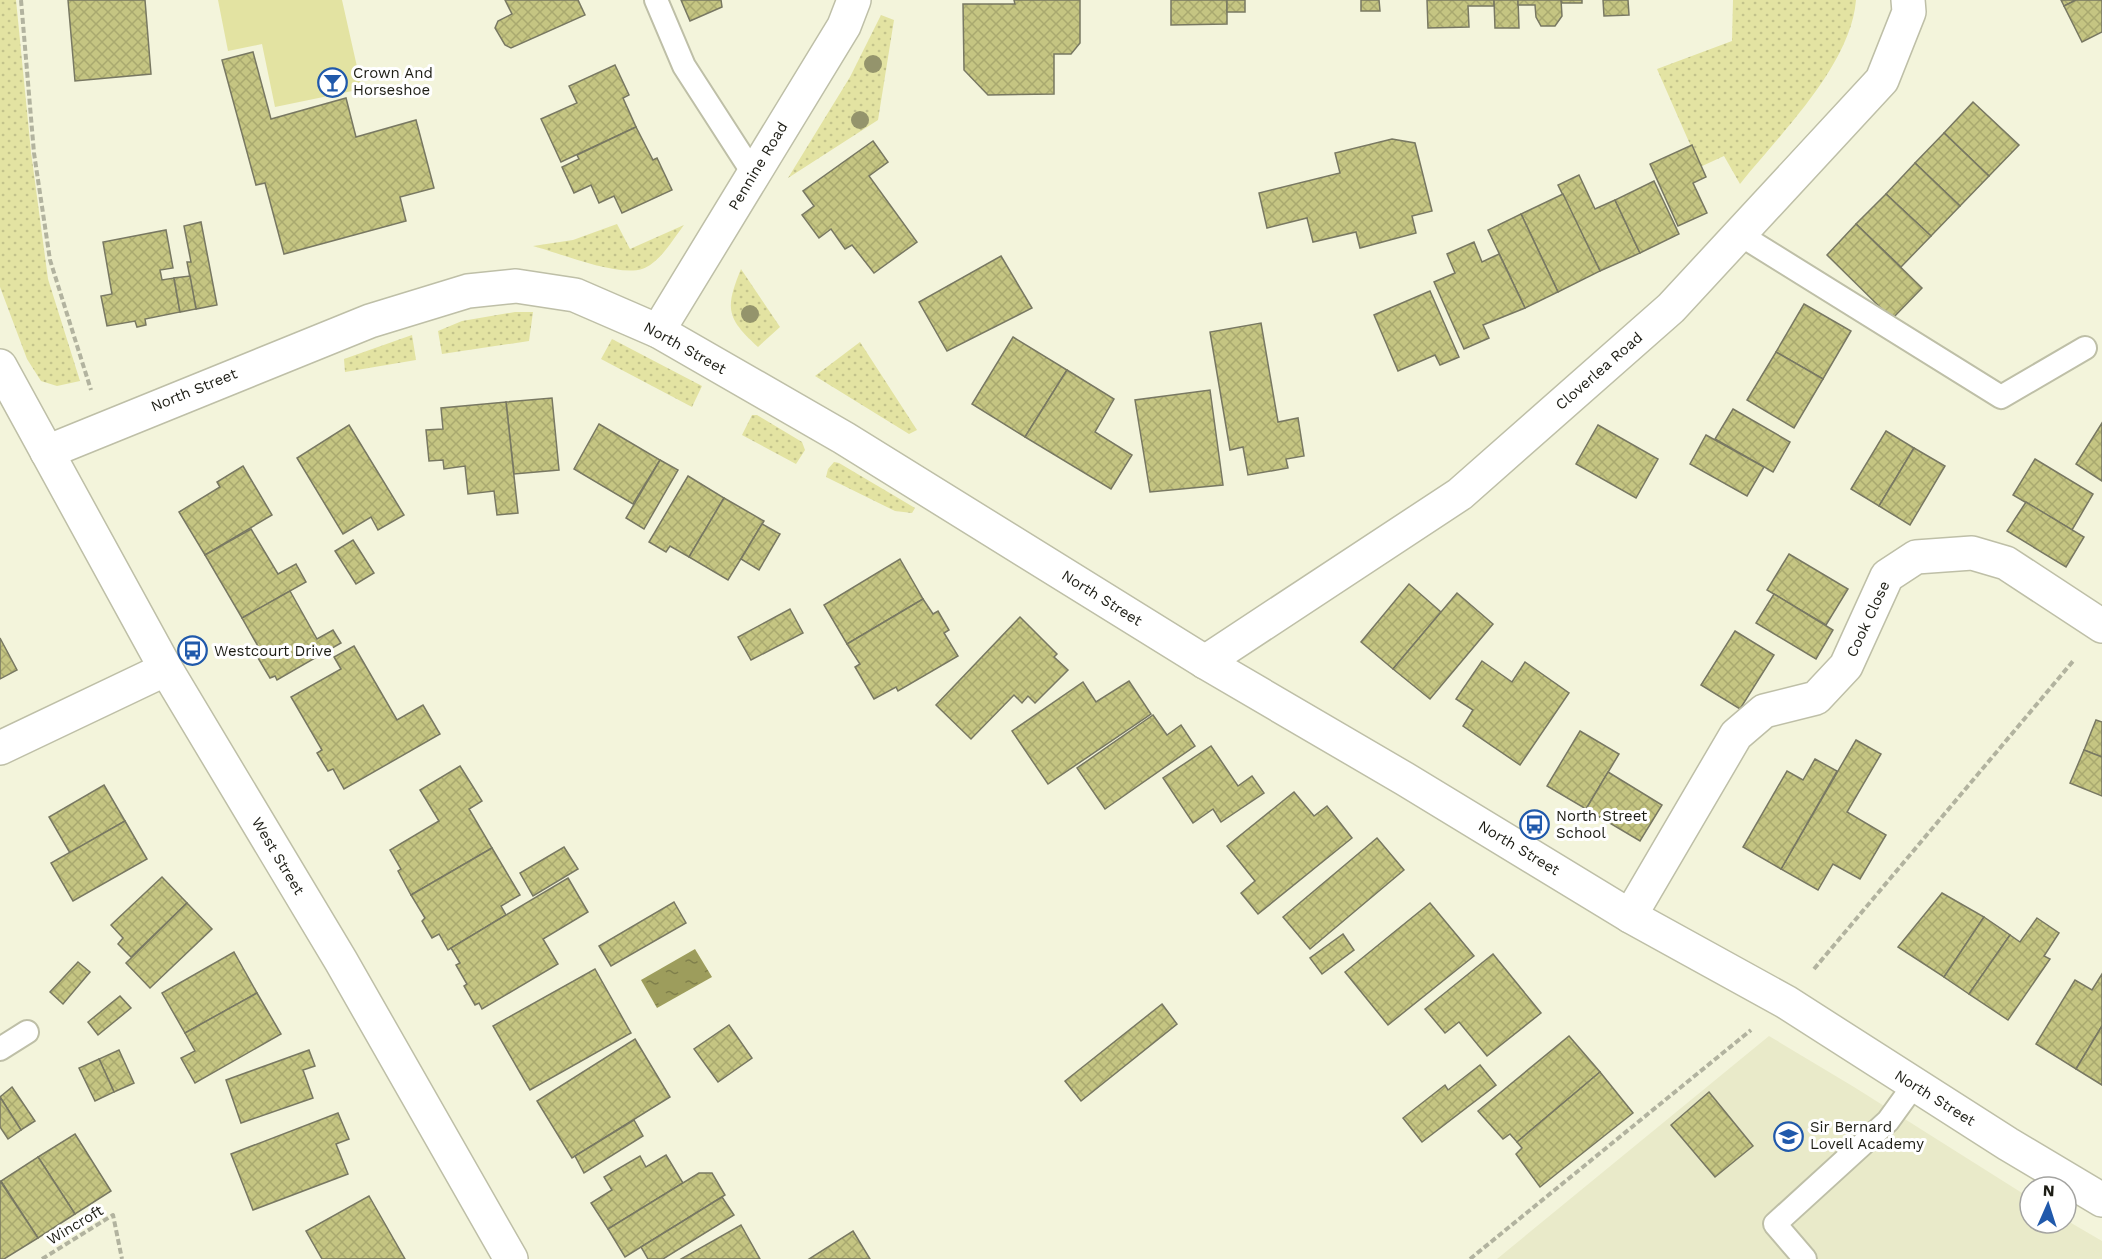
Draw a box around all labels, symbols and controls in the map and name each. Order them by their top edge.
place label: Crown And Horseshoe [353,64,433,99]
bar icon: Crown And Horseshoe [316,66,348,98]
street label: Pennine Road [725,119,791,213]
street label: North Street [641,318,730,378]
street label: Cloverlea Road [1552,328,1646,414]
street label: North Street [148,364,240,415]
street label: North Street [1058,566,1146,630]
street label: Cook Close [1843,578,1893,660]
bus stop icon: Westcourt Drive [177,635,209,667]
place label: Westcourt Drive [214,642,332,660]
place label: North Street School [1556,807,1648,842]
bus stop icon: North Street School [1519,809,1551,841]
street label: West Street [248,814,308,899]
street label: North Street [1475,817,1563,880]
street label: North Street [1891,1066,1979,1130]
place label: Sir Bernard Lovell Academy [1810,1118,1924,1153]
school or university icon: Sir Bernard Lovell Academy [1773,1120,1805,1152]
north arrow [2018,1175,2078,1235]
text: N [2042,1181,2055,1200]
street label: Wincroft [44,1201,107,1249]

